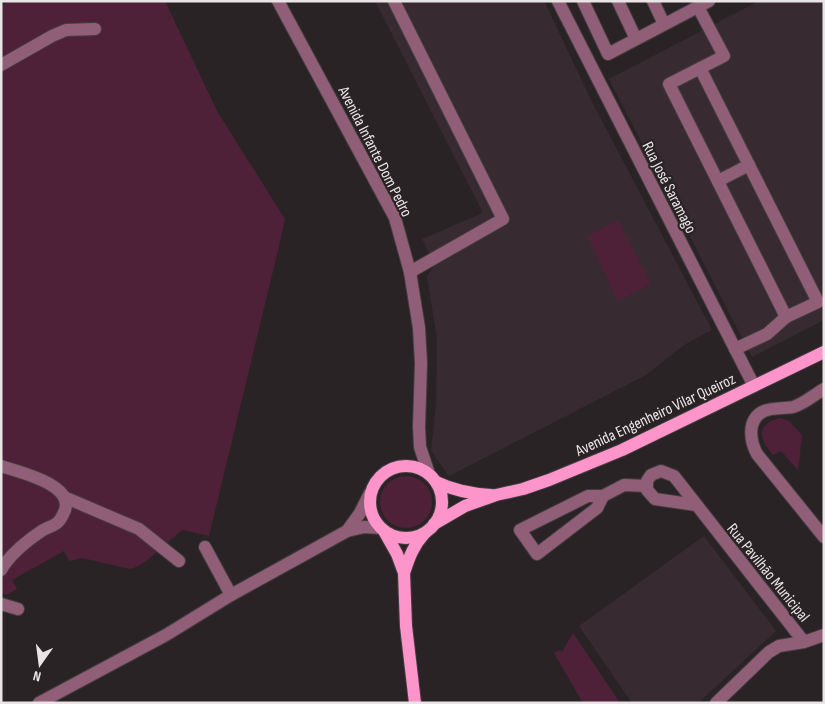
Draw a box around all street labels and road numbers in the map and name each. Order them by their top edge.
street label: Avenida Infante Dom Pedro [333,82,416,220]
street label: Rua José Saramago [637,139,700,237]
street label: Avenida Engenheiro Vilar Queiroz [572,370,739,461]
street label: Rua Pavilhão Municipal [722,520,813,626]

